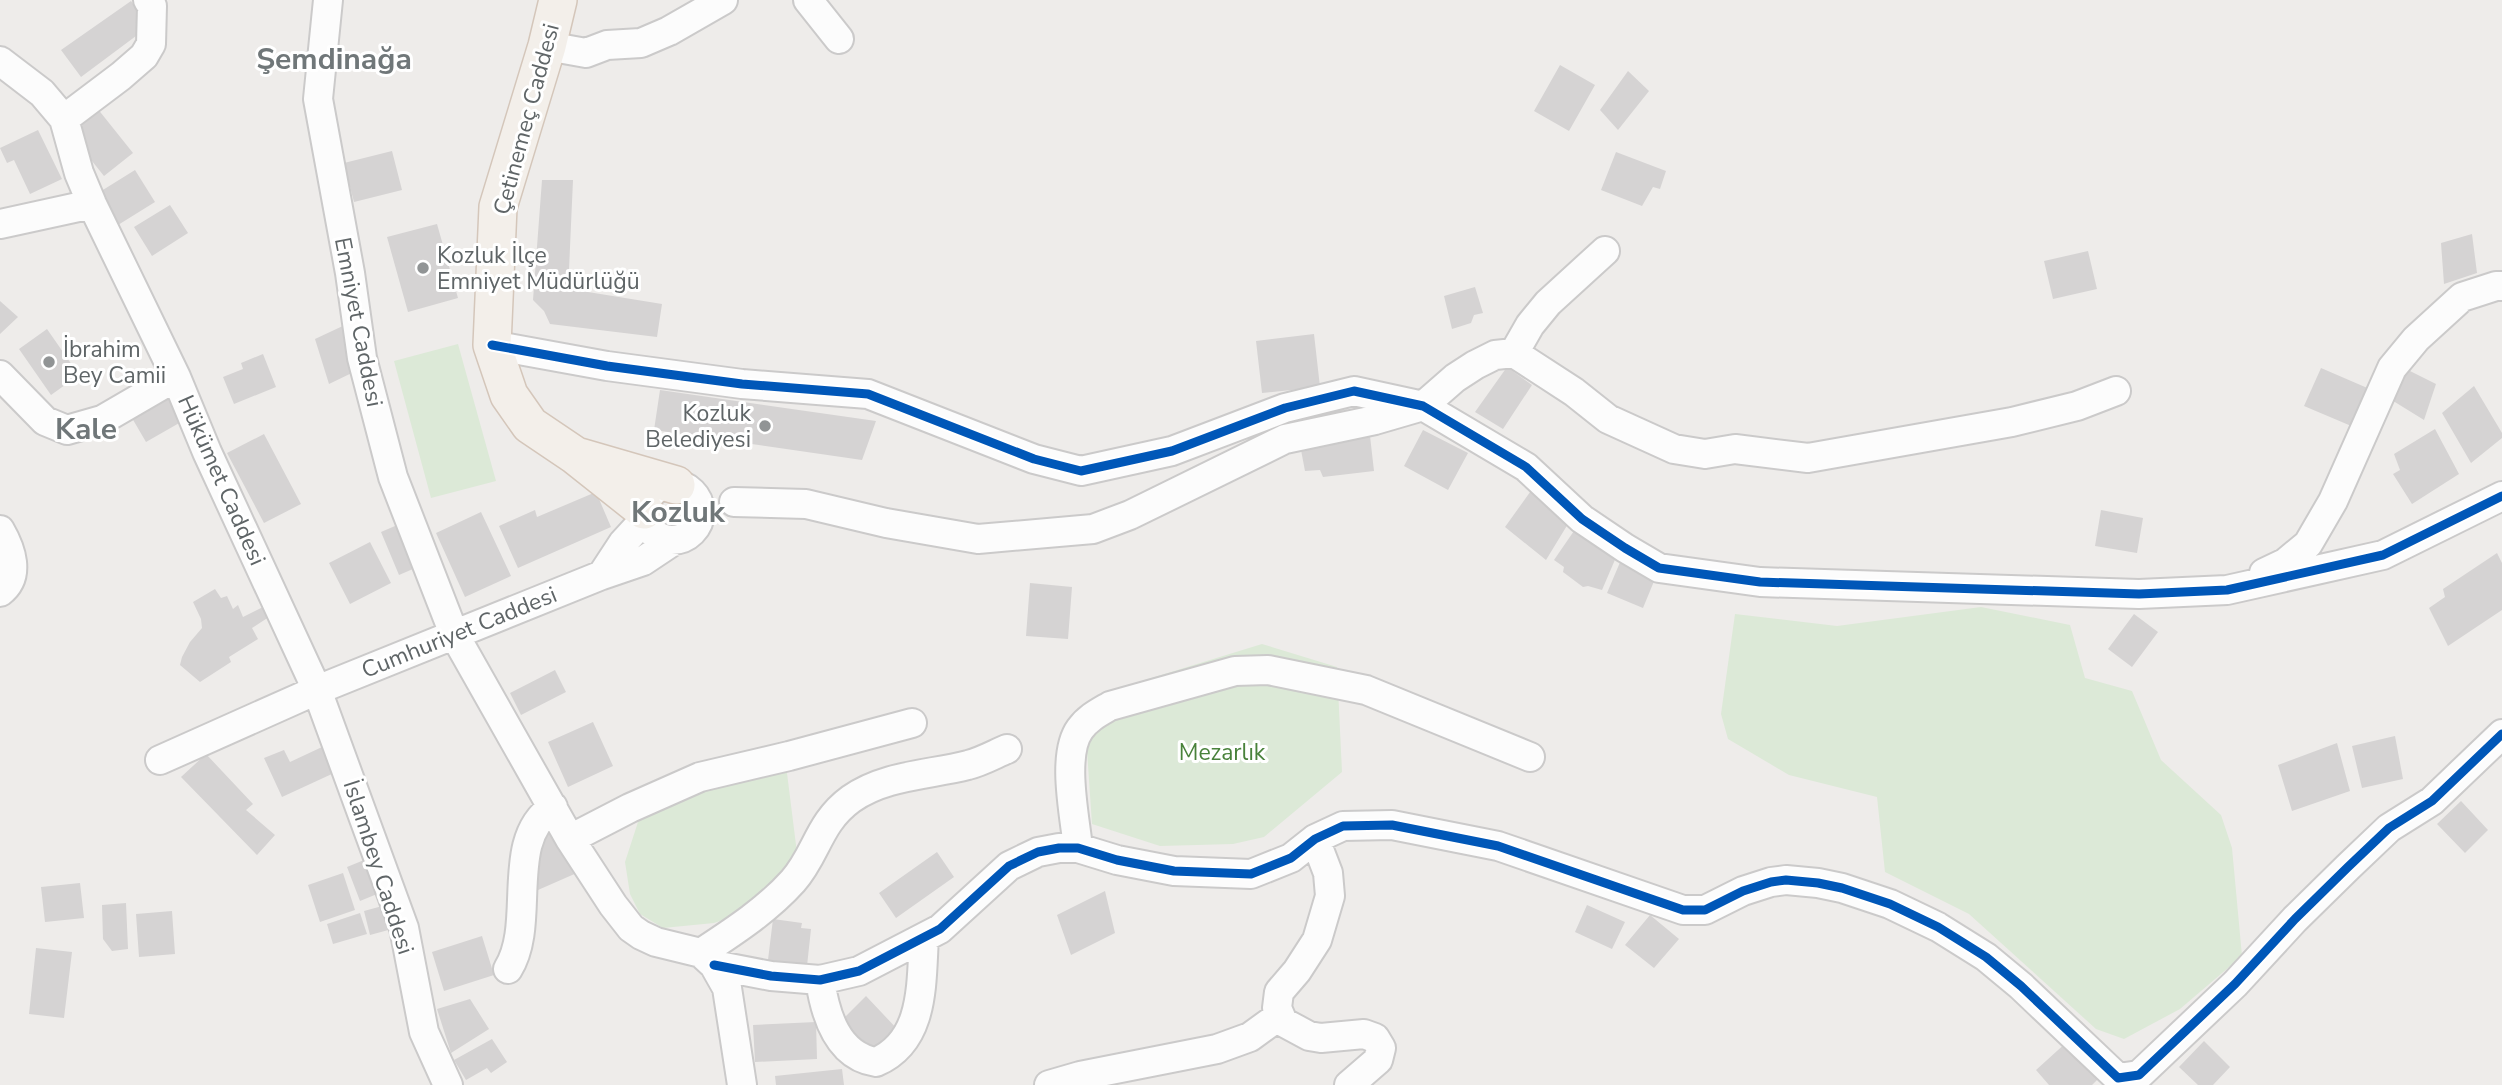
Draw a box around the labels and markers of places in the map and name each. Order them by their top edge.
place label: Kozluk İlçe Emniyet Müdürlüğü [437,240,640,297]
marker: Kozluk İlçe Emniyet Müdürlüğü [415,260,431,276]
place label: İbrahim Bey Camii [63,334,166,391]
marker: İbrahim Bey Camii [41,354,57,370]
place label: Kozluk Belediyesi [645,398,751,455]
marker: Kozluk Belediyesi [757,418,773,434]

